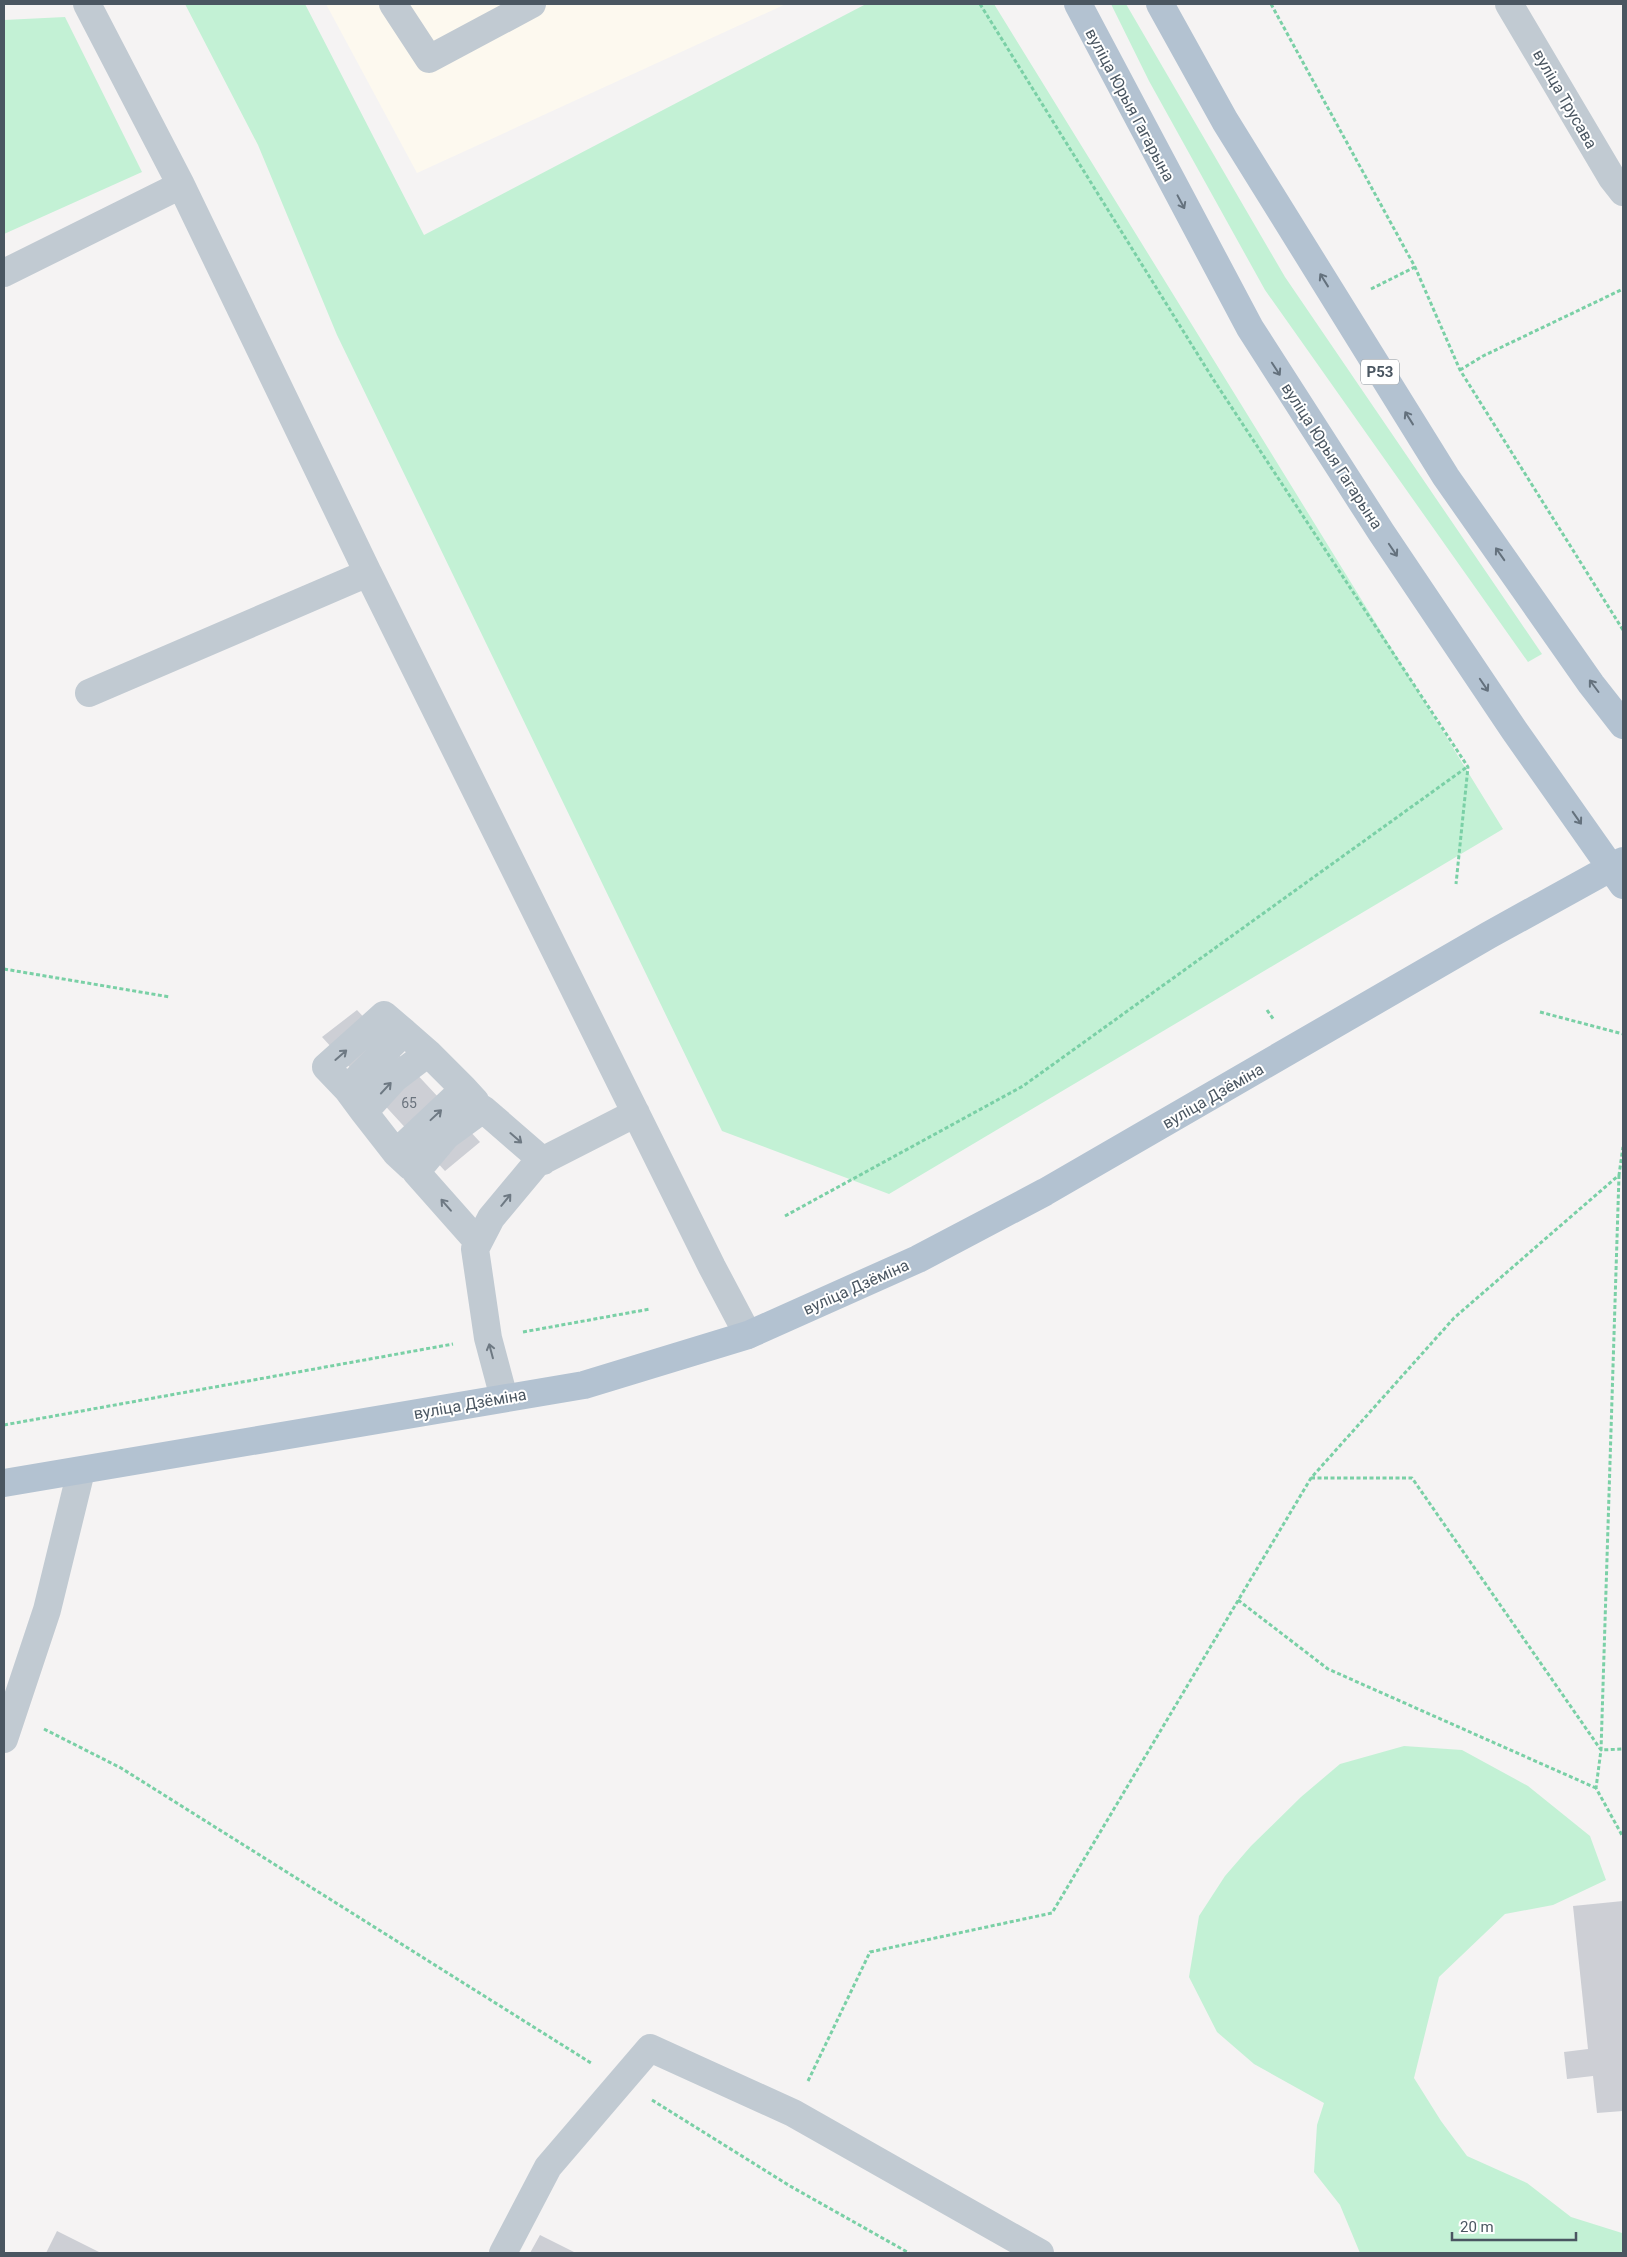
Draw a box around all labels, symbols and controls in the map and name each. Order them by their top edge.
street label: вуліца Юрыя Гагарына [1082,25,1178,185]
street label: вуліца Трусава [1529,46,1601,152]
one-way arrow [1177,194,1187,209]
one-way arrow [1319,274,1329,288]
road number: Р53 [1361,360,1399,384]
one-way arrow [1271,362,1281,376]
street label: вуліца Юрыя Гагарына [1278,379,1386,533]
one-way arrow [1404,412,1414,426]
one-way arrow [1388,543,1398,557]
one-way arrow [1495,547,1505,561]
one-way arrow [1479,677,1489,691]
one-way arrow [1588,680,1599,693]
one-way arrow [1572,811,1582,825]
one-way arrow [334,1049,347,1061]
street label: вуліца Дзёміна [1159,1059,1267,1133]
one-way arrow [380,1082,392,1095]
house number: 65 [401,1095,417,1111]
one-way arrow [430,1109,443,1121]
one-way arrow [509,1132,522,1143]
one-way arrow [501,1194,512,1207]
one-way arrow [440,1199,452,1212]
street label: вуліца Дзёміна [800,1255,912,1319]
one-way arrow [486,1344,495,1360]
street label: вуліца Дзёміна [412,1385,528,1423]
scale bar [1452,2210,1576,2242]
text: 20 m [1460,2218,1494,2236]

